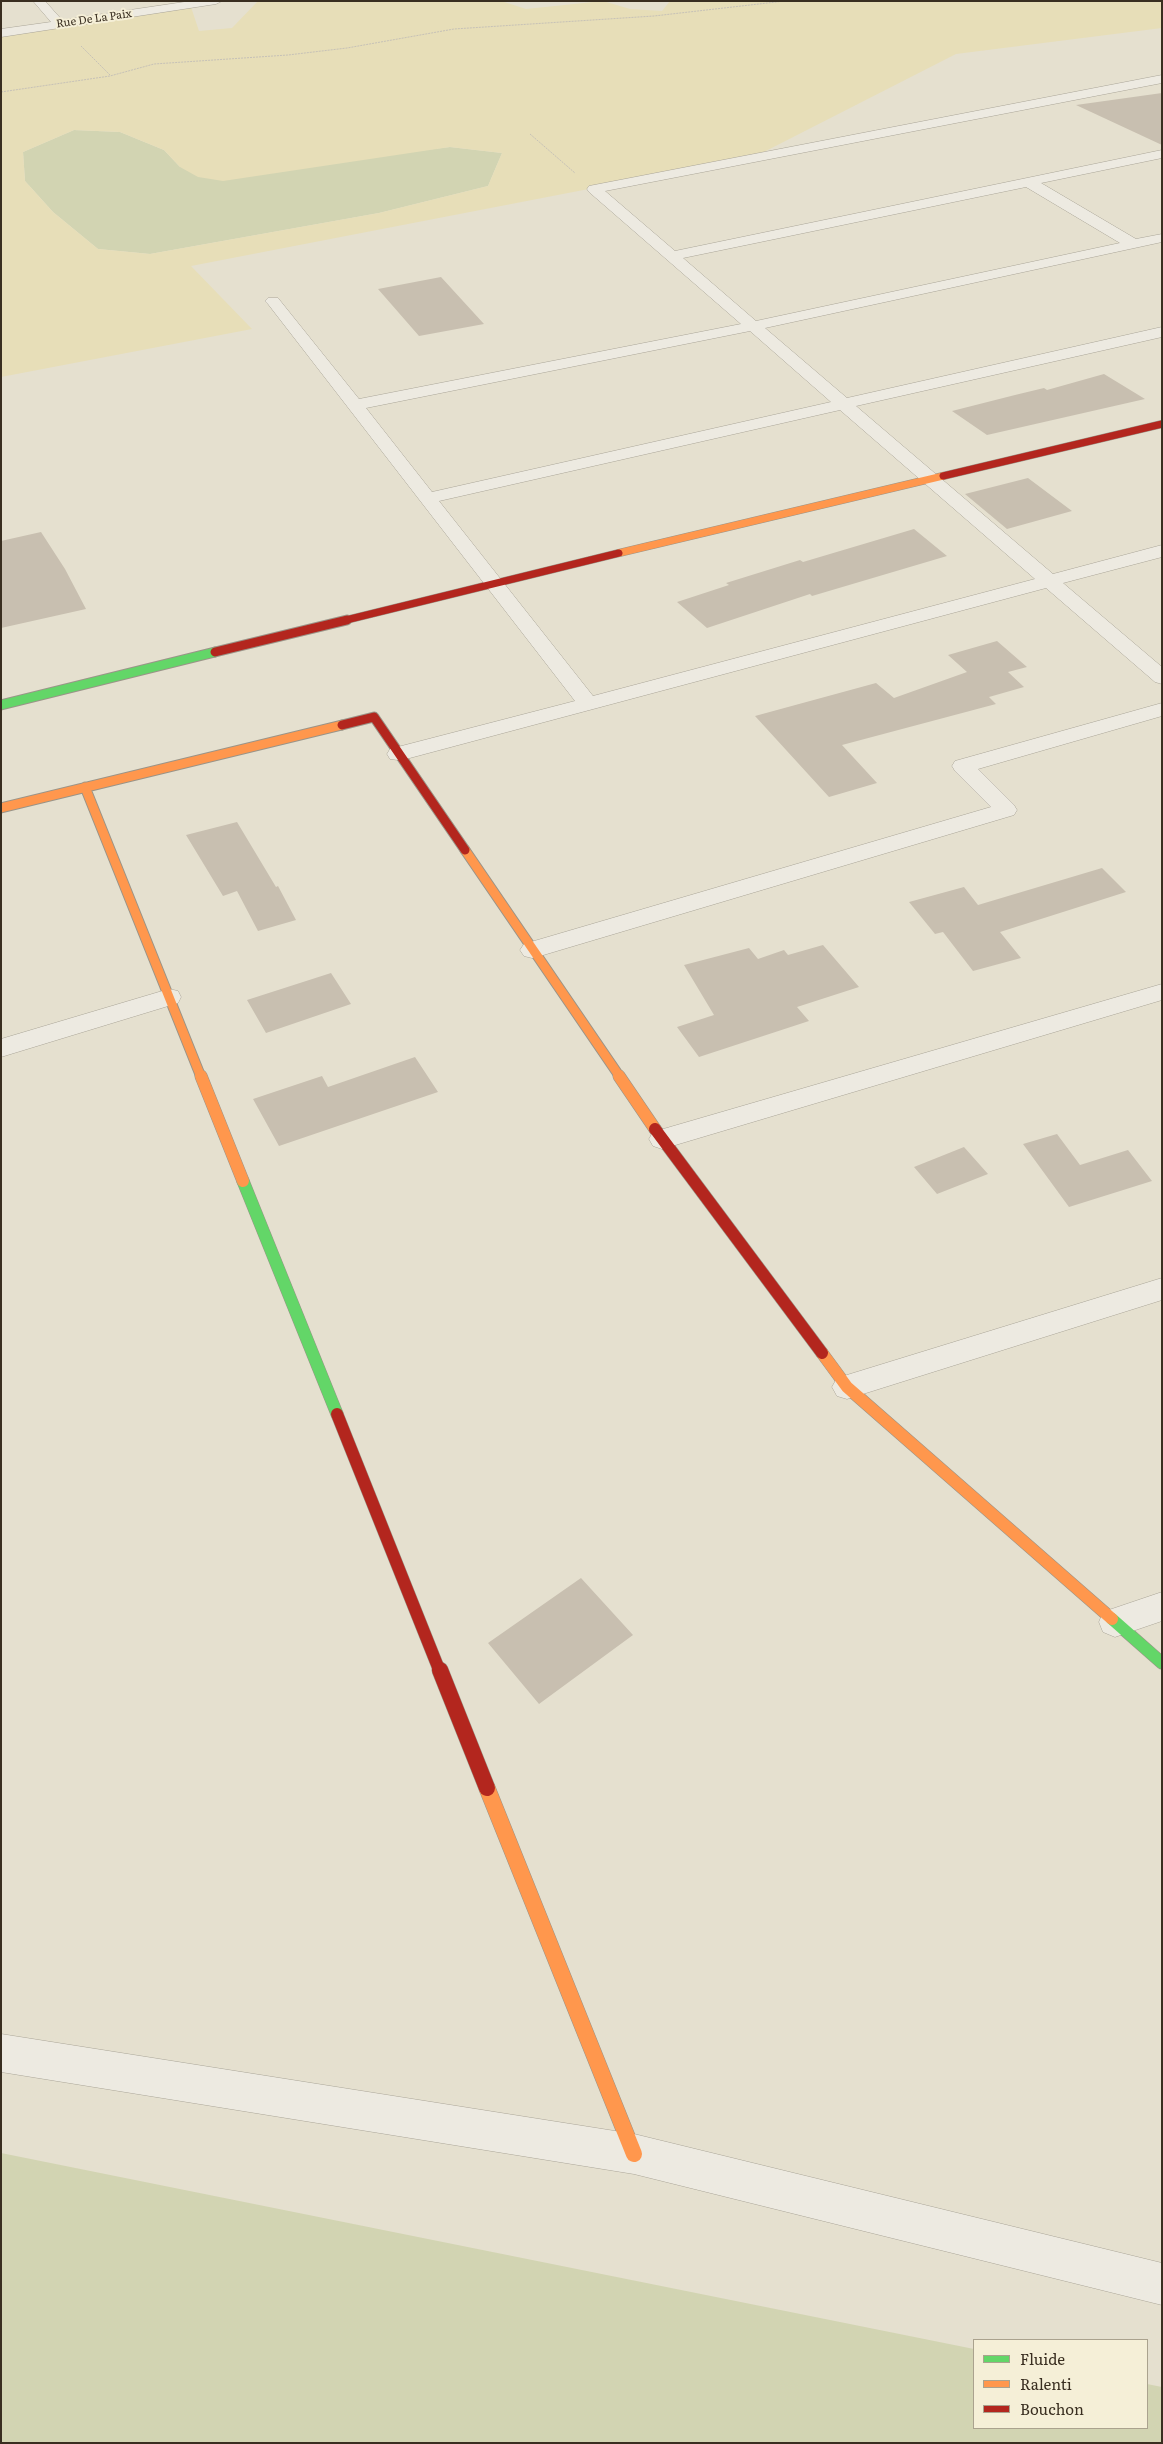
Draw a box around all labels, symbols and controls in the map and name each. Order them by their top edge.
street label: Rue De La Paix [55,7,133,31]
legend [973,2339,1148,2429]
text: Fluide [1020,2347,1065,2370]
text: Ralenti [1020,2372,1072,2395]
text: Bouchon [1020,2397,1084,2420]

